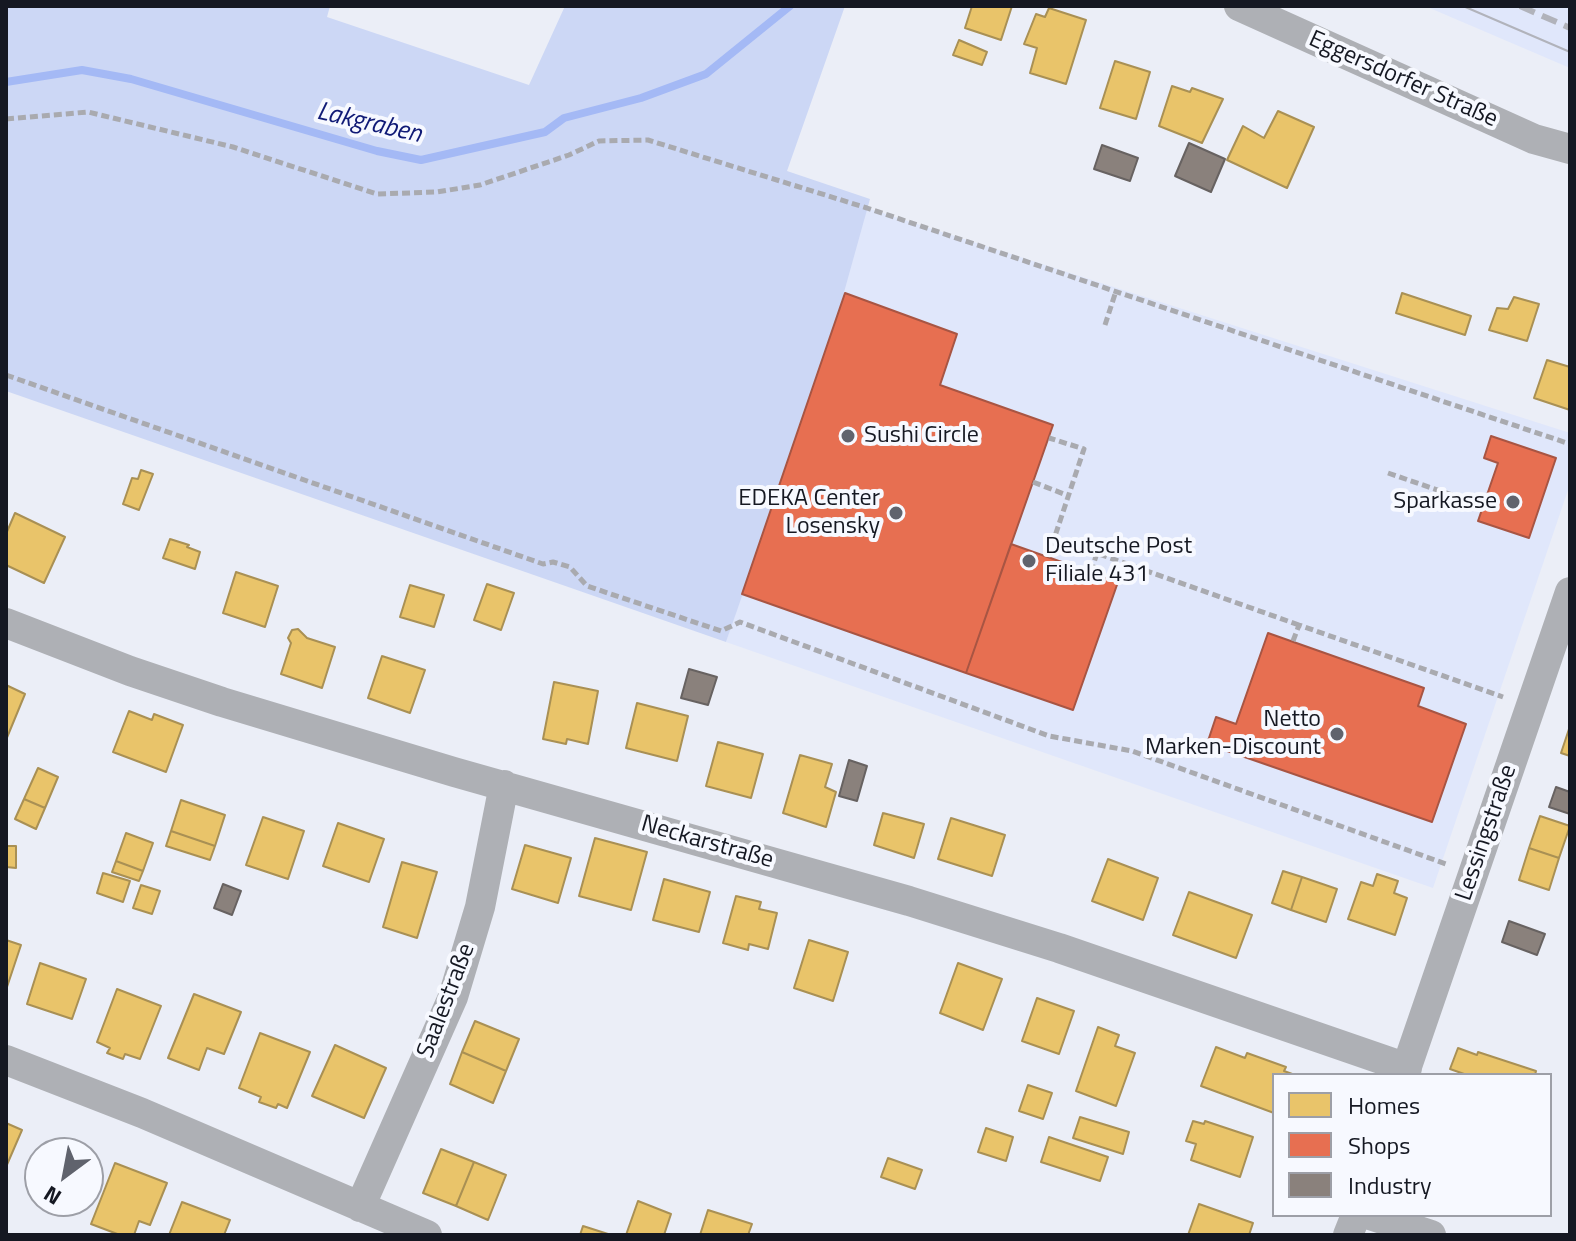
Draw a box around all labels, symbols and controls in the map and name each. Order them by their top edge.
street label: Eggersdorfer Straße [1304,25,1502,135]
water label: Lakgraben [314,97,424,151]
place label: Sushi Circle [864,422,979,450]
marker: Sushi Circle [839,427,857,445]
place label: EDEKA Center Losensky [738,485,880,541]
place label: Sparkasse [1393,488,1497,516]
marker: Sparkasse [1504,493,1522,511]
marker: EDEKA Center Losensky [887,504,905,522]
place label: Deutsche Post Filiale 431 [1045,533,1192,589]
marker: Deutsche Post Filiale 431 [1020,552,1038,570]
place label: Netto Marken-Discount [1145,706,1321,762]
marker: Netto Marken-Discount [1328,725,1346,743]
street label: Lessingstraße [1450,761,1524,905]
street label: Neckarstraße [638,810,776,876]
street label: Saalestraße [412,940,482,1062]
legend [1272,1073,1552,1217]
text: Homes [1348,1087,1420,1123]
text: Shops [1348,1127,1410,1163]
north arrow [24,1137,104,1217]
text: Industry [1348,1167,1432,1203]
text: N [37,1177,68,1214]

